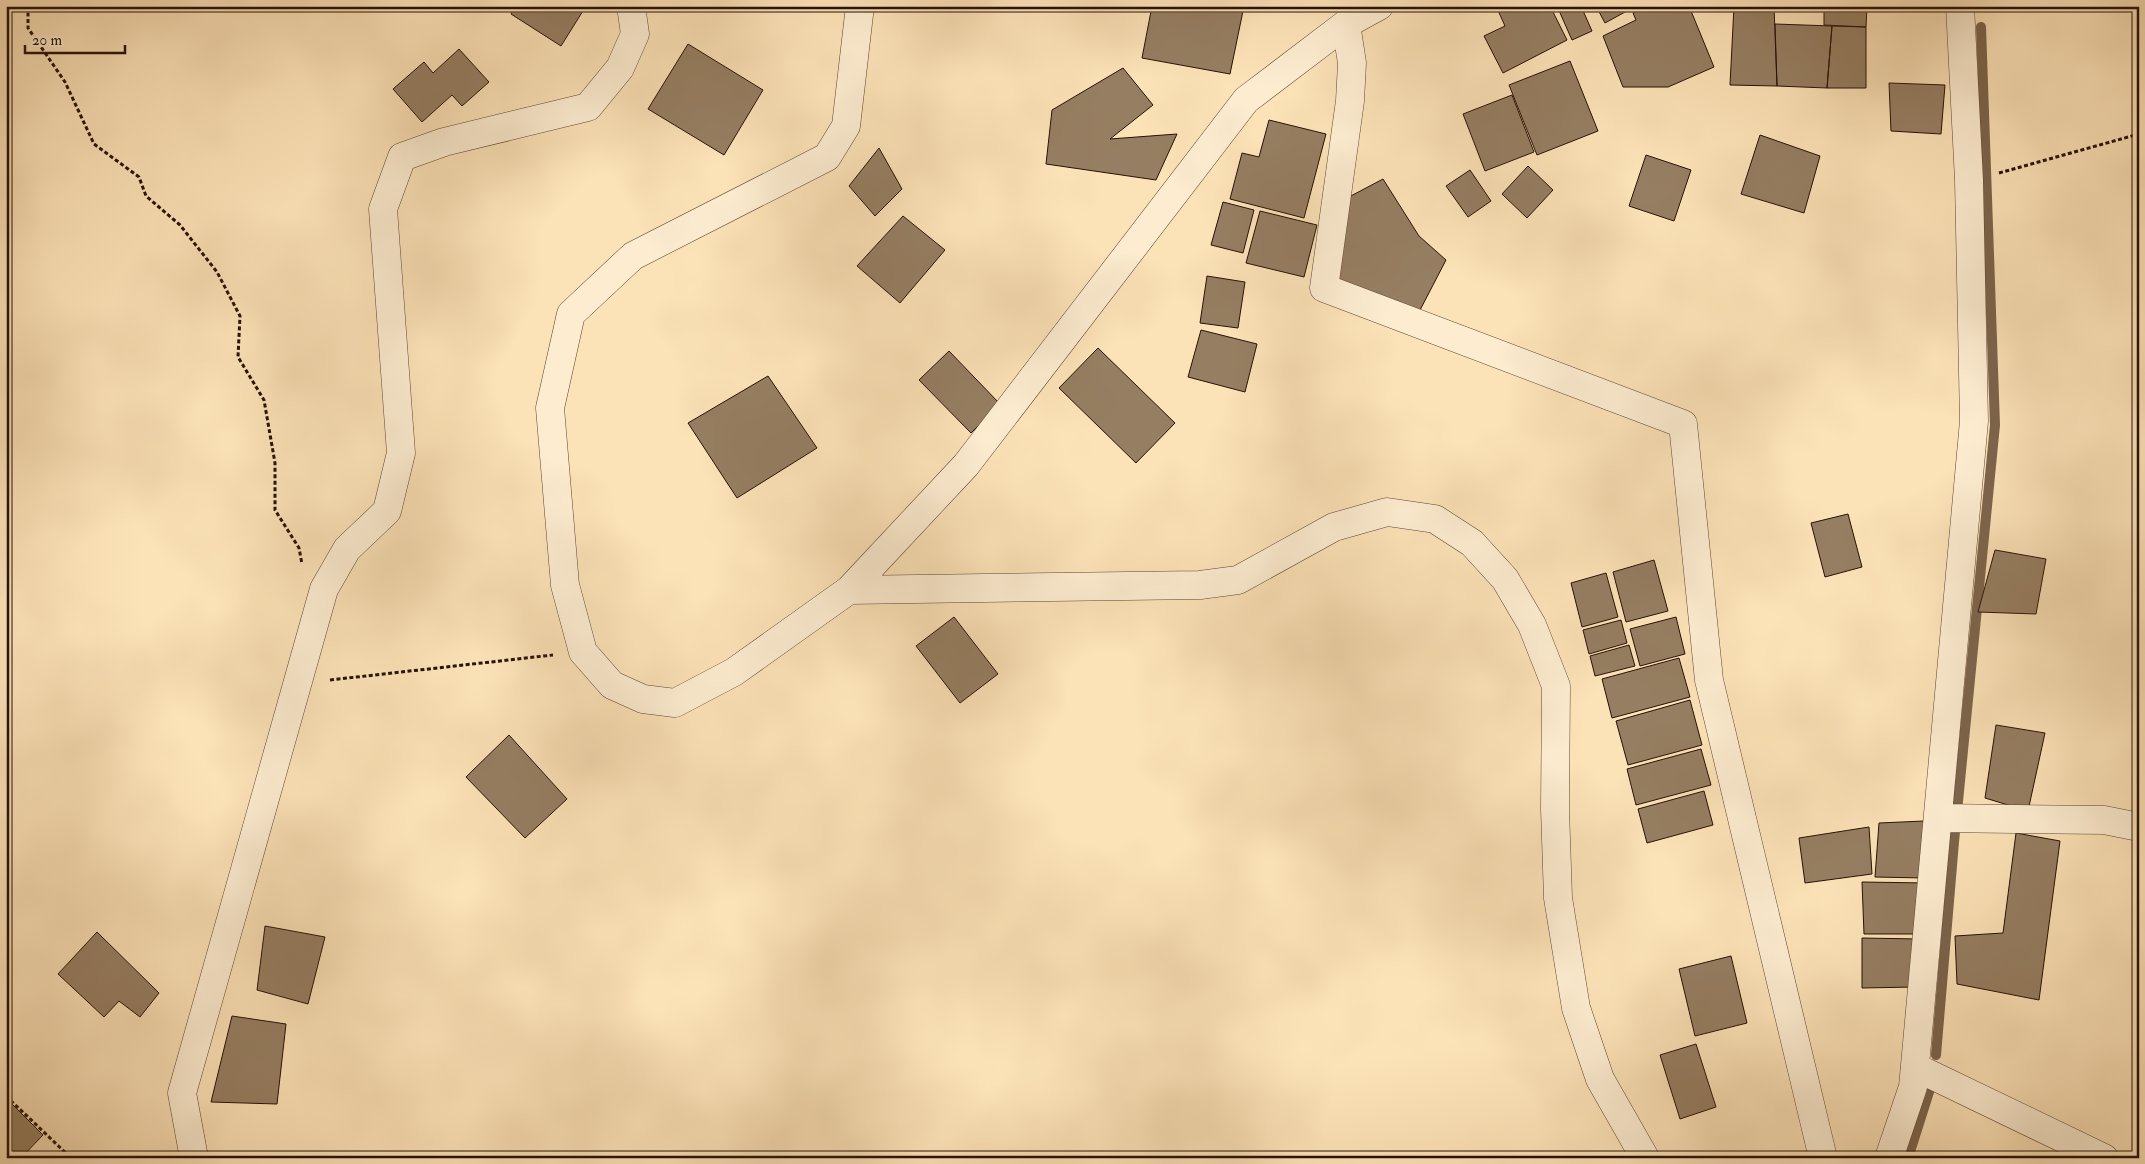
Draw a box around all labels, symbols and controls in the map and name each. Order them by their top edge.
scale bar [25,22,125,54]
text: 20 m [32,31,62,50]

